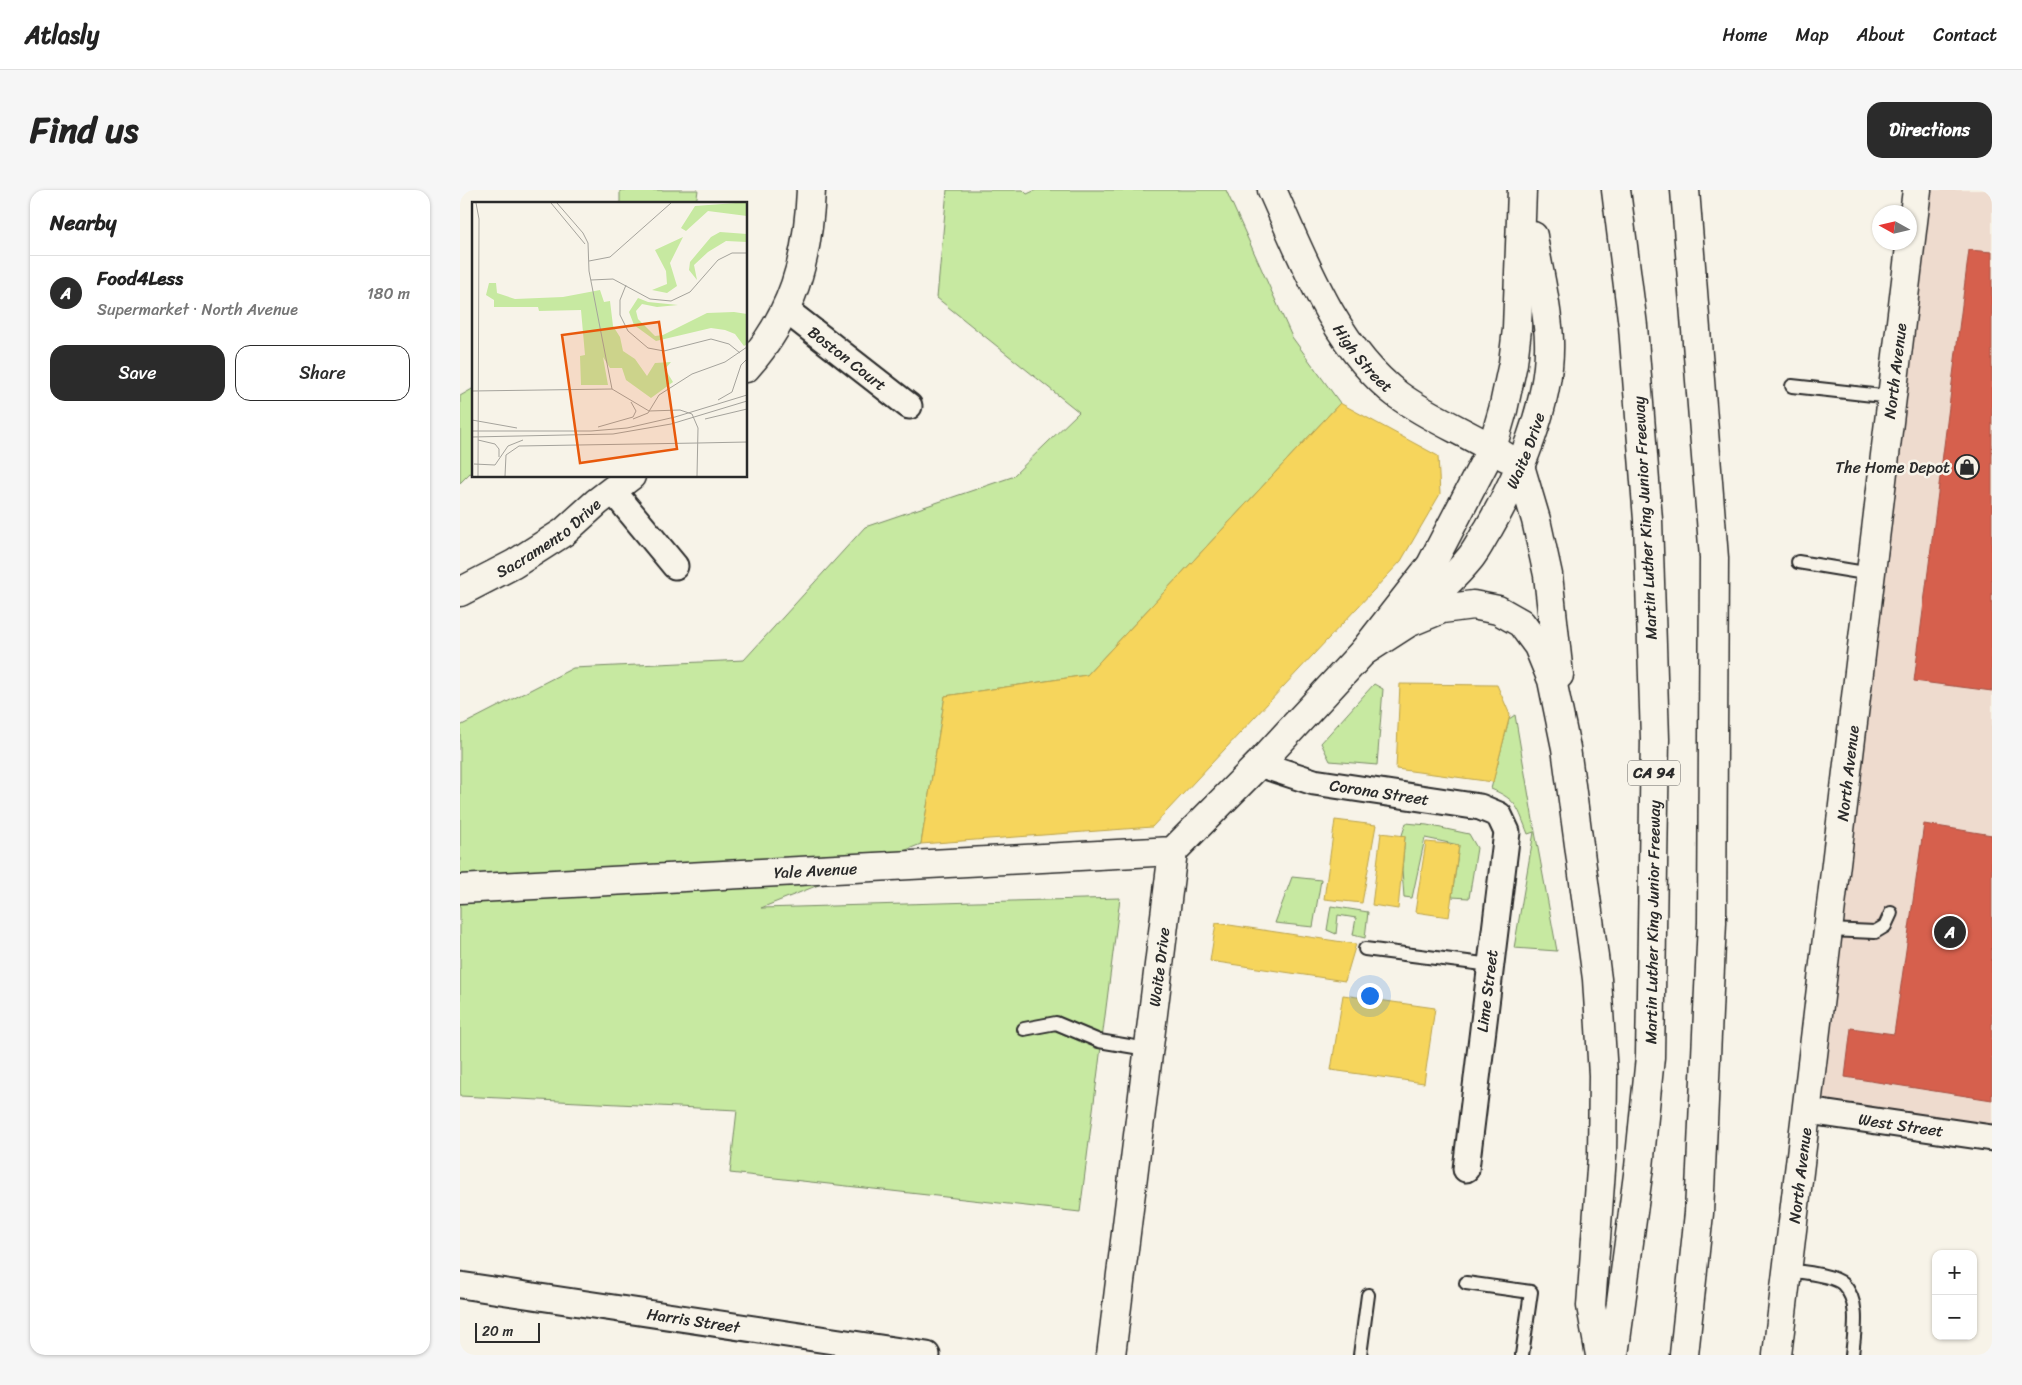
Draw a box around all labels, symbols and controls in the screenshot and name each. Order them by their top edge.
text: Atlasly [25,14,99,56]
text: Home [1723,19,1768,51]
text: Map [1796,19,1829,51]
text: About [1857,19,1905,51]
text: Contact [1933,19,1997,51]
text: Find us [30,99,138,161]
button: Directions [1867,102,1992,158]
inset map [472,202,748,478]
text: Nearby [50,204,116,242]
north arrow [1872,205,1917,250]
text: Food4Less [97,262,183,295]
text: A [61,279,71,308]
text: 180 m [367,279,410,308]
text: Supermarket · North Avenue [97,295,298,324]
street label: Boston Court [802,318,893,398]
street label: High Street [1325,318,1400,400]
street label: North Avenue [1875,321,1915,421]
button: Save [50,345,225,401]
button: Share [235,345,410,401]
street label: Martin Luther King Junior Freeway [1624,395,1666,641]
street label: Waite Drive [1497,409,1553,494]
place label: The Home Depot [1835,453,1950,482]
shop icon: The Home Depot [1954,454,1980,480]
street label: Sacramento Drive [490,490,608,586]
street label: North Avenue [1827,723,1867,823]
road number: CA 94 [1628,760,1680,786]
street label: Corona Street [1328,770,1431,814]
street label: Martin Luther King Junior Freeway [1636,799,1669,1044]
street label: Yale Avenue [773,853,858,887]
pin: A [1934,913,1966,951]
street label: Waite Drive [1139,925,1178,1008]
street label: Lime Street [1468,948,1506,1034]
your location [1357,983,1383,1009]
street label: West Street [1857,1104,1945,1145]
street label: North Avenue [1779,1126,1820,1225]
map controls [1932,1250,1977,1340]
button: + [1932,1250,1977,1295]
button: − [1932,1295,1977,1340]
street label: Harris Street [645,1299,742,1341]
text: 20 m [482,1319,513,1344]
scale bar [475,1320,540,1343]

